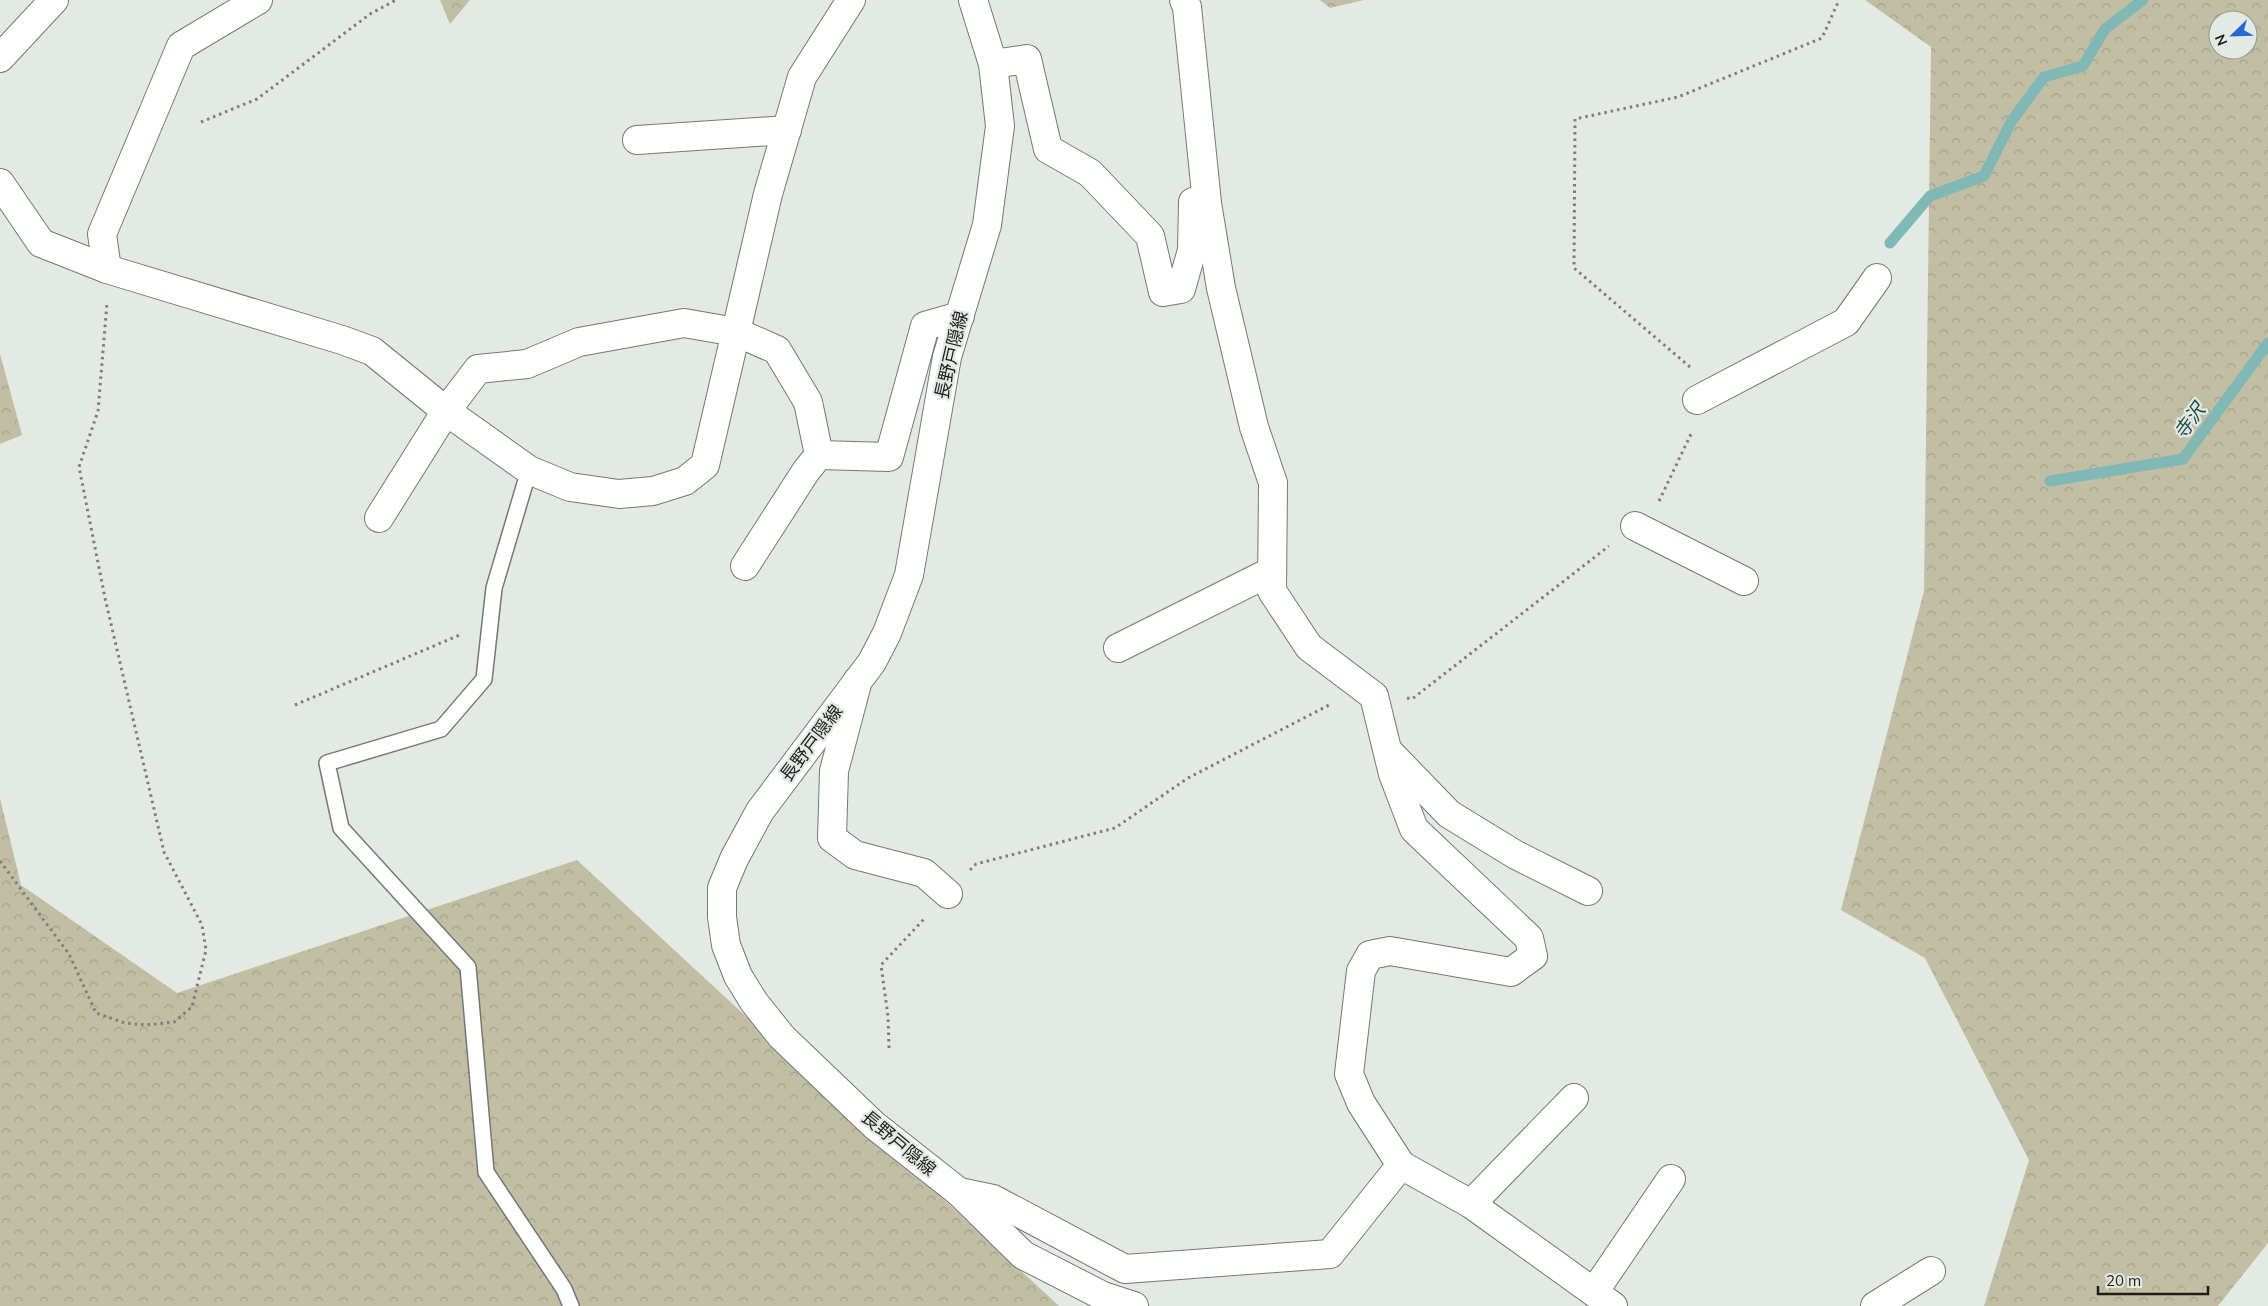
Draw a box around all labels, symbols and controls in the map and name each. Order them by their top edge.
north arrow [2208,10,2258,60]
text: N [2211,32,2231,48]
street label: 長野戸隠線 [930,309,972,401]
water label: 寺沢 [2168,396,2212,443]
street label: 長野戸隠線 [775,700,847,786]
street label: 長野戸隠線 [857,1105,941,1181]
scale bar [2098,1264,2208,1296]
text: 20 m [2106,1271,2141,1290]

